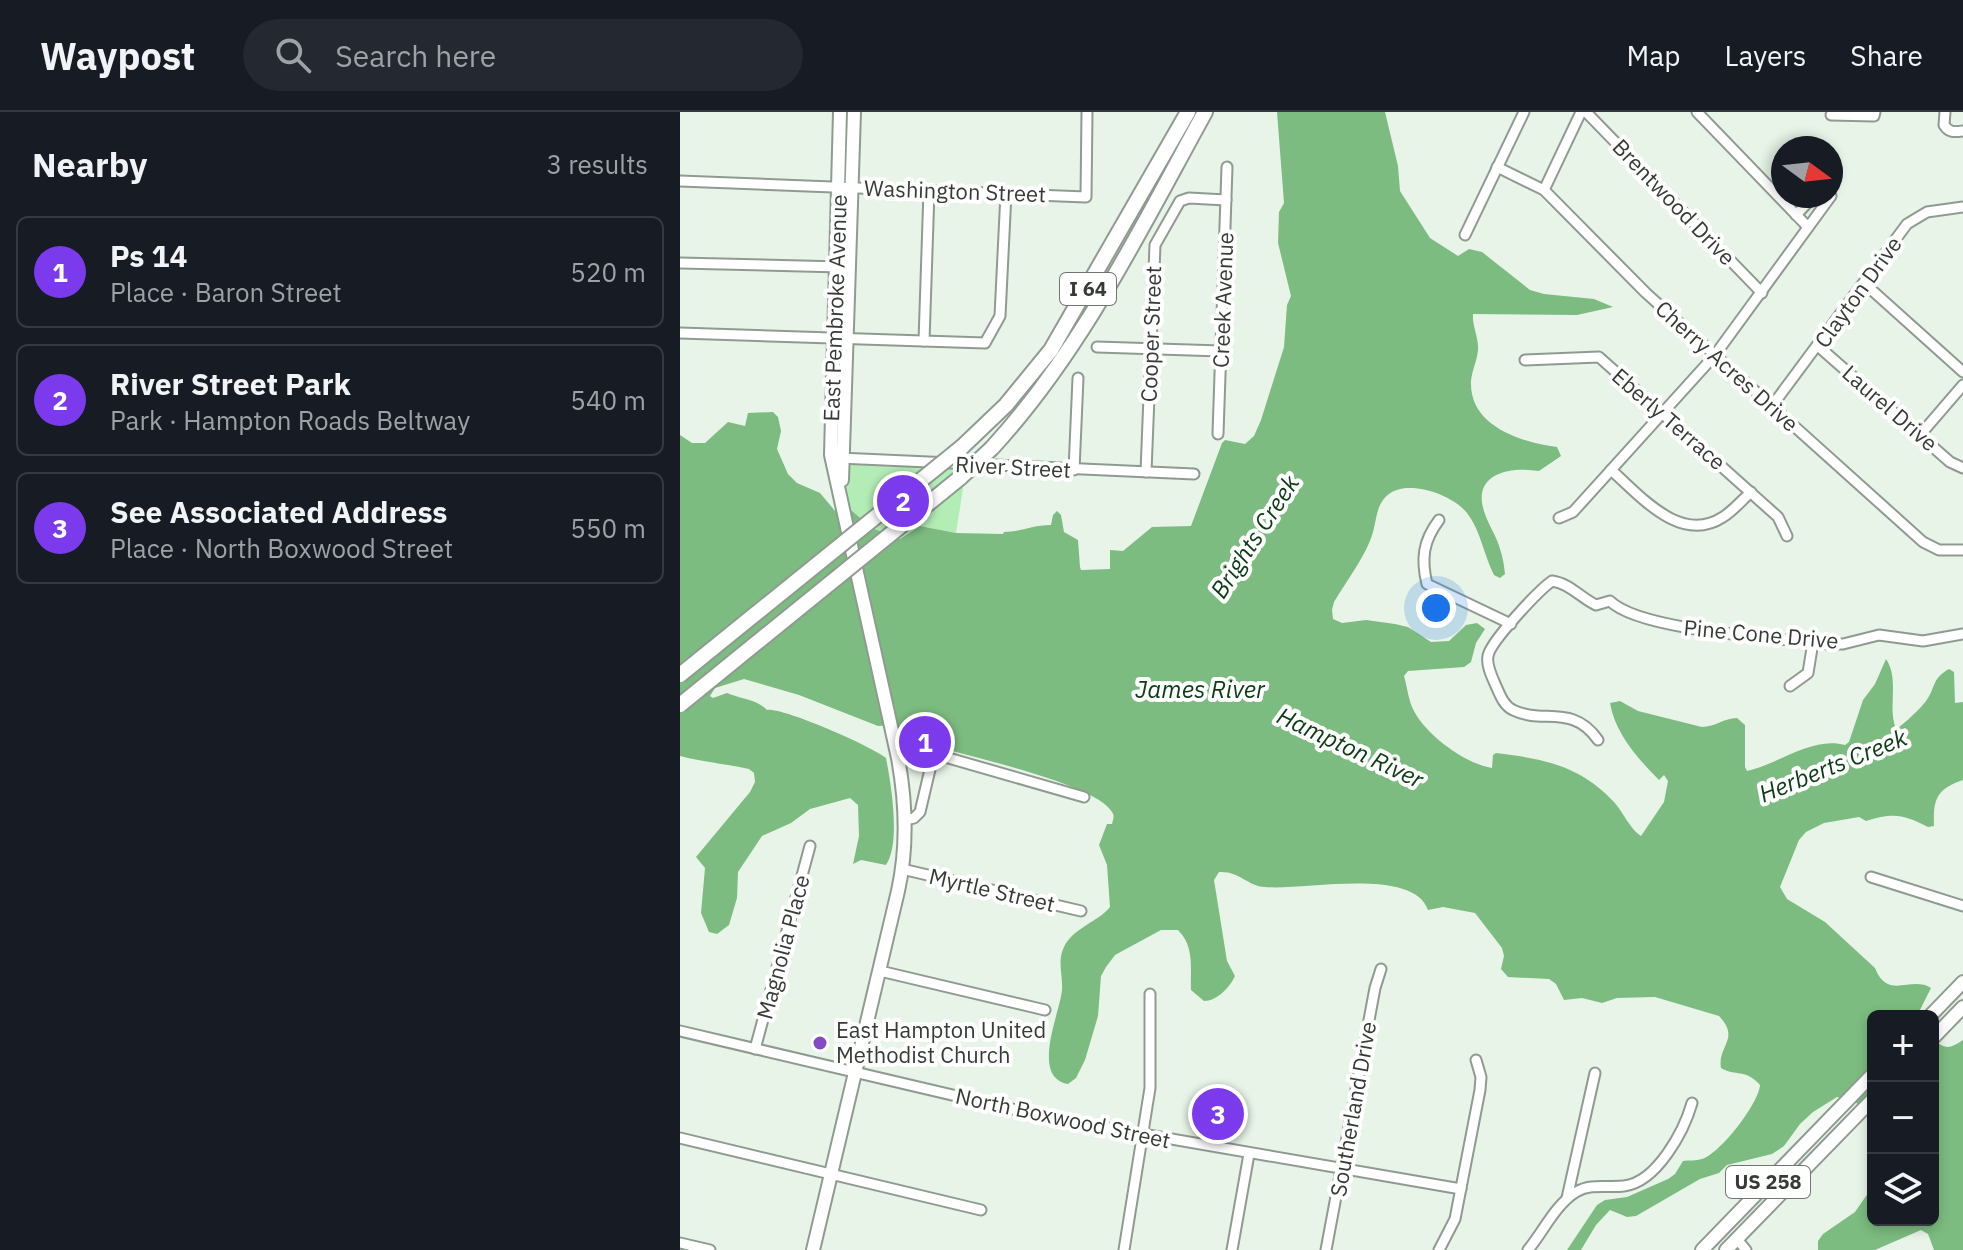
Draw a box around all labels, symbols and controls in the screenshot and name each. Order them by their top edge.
search box [243,19,803,91]
text: Waypost [40,31,195,80]
icon: search [271,33,315,77]
text: Search here [335,36,496,75]
text: Map [1626,37,1680,74]
text: Layers [1724,37,1806,74]
text: Share [1850,37,1923,74]
street label: Brentwood Drive [1607,132,1742,271]
north arrow [1771,136,1843,208]
text: Nearby [32,142,147,186]
text: 3 results [546,147,648,181]
street label: Washington Street [864,173,1046,208]
street label: East Pembroke Avenue [816,194,853,422]
street label: Clayton Drive [1807,230,1908,353]
street label: Creek Avenue [1206,232,1239,368]
text: Ps 14 [110,236,187,275]
text: 1 [52,255,68,289]
text: 520 m [570,255,646,289]
street label: Cooper Street [1134,265,1167,403]
road number: I 64 [1060,273,1116,305]
text: Place · Baron Street [110,275,342,309]
street label: Cherry Acres Drive [1650,294,1805,438]
street label: Laurel Drive [1836,358,1944,457]
street label: Eberly Terrace [1606,361,1732,476]
text: River Street Park [110,364,351,403]
text: 2 [52,383,68,417]
text: 540 m [570,383,646,417]
text: Park · Hampton Roads Beltway [110,403,470,437]
street label: River Street [954,449,1072,484]
water label: Brights Creek [1202,468,1306,604]
pin: 2 [877,471,929,531]
text: See Associated Address [110,492,447,531]
text: 3 [52,511,68,545]
text: 550 m [570,511,646,545]
text: Place · North Boxwood Street [110,531,453,565]
your location [1416,588,1456,628]
street label: Pine Cone Drive [1682,612,1840,655]
water label: James River [1135,673,1266,705]
water label: Hampton River [1272,699,1430,796]
pin: 1 [899,712,951,772]
water label: Herberts Creek [1754,721,1912,809]
street label: Myrtle Street [926,861,1058,918]
street label: Magnolia Place [749,871,816,1022]
map controls [1867,1010,1939,1226]
button: + [1867,1010,1939,1082]
place label: East Hampton United Methodist Church [836,1015,1046,1069]
street label: Southerland Drive [1323,1019,1382,1199]
marker: East Hampton United Methodist Church [811,1034,829,1052]
street label: North Boxwood Street [953,1081,1173,1154]
button: − [1867,1082,1939,1154]
pin: 3 [1192,1084,1244,1144]
button: layers [1867,1154,1939,1226]
road number: US 258 [1726,1166,1810,1198]

